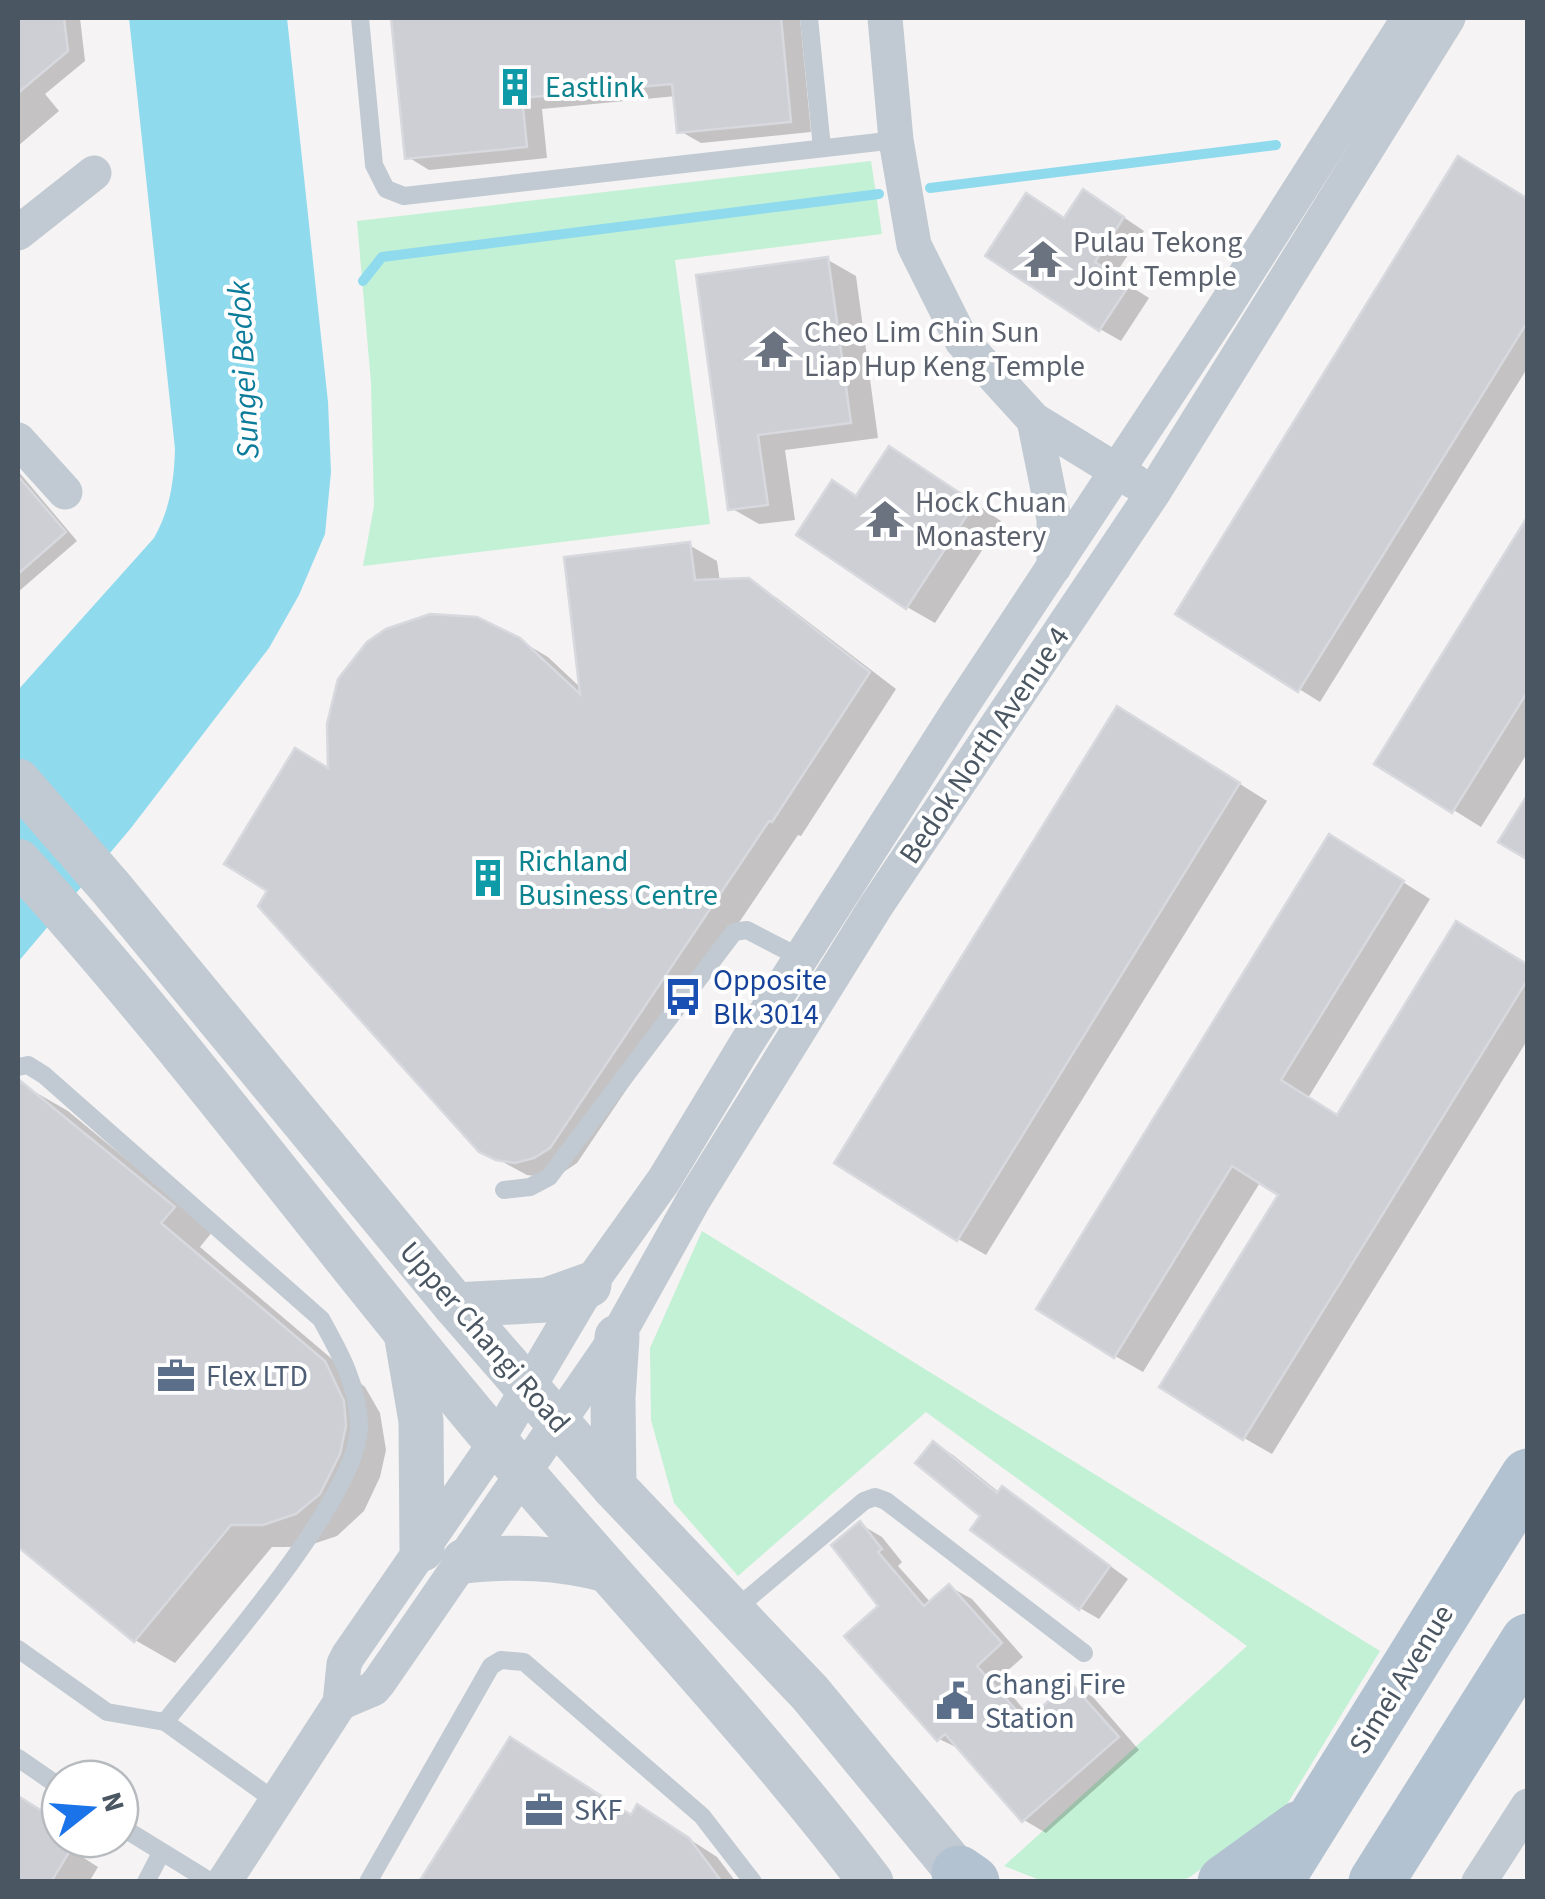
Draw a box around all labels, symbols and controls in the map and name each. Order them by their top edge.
building icon: Eastlink [494,66,536,108]
place label: Eastlink [545,66,644,109]
place label: Pulau Tekong Joint Temple [1073,221,1242,298]
temple icon: Pulau Tekong Joint Temple [1022,238,1064,280]
water label: Sungei Bedok [216,279,272,460]
place label: Cheo Lim Chin Sun Liap Hup Keng Temple [804,311,1085,388]
temple icon: Cheo Lim Chin Sun Liap Hup Keng Temple [753,328,795,370]
place label: Hock Chuan Monastery [915,481,1067,558]
temple icon: Hock Chuan Monastery [864,498,906,540]
street label: Bedok North Avenue 4 [889,618,1080,873]
place label: Richland Business Centre [518,840,718,917]
building icon: Richland Business Centre [467,857,509,899]
place label: Opposite Blk 3014 [713,959,827,1036]
bus stop icon: Opposite Blk 3014 [662,976,704,1018]
street label: Upper Changi Road [389,1232,580,1443]
office icon: Flex LTD [155,1355,197,1397]
place label: Flex LTD [206,1355,308,1398]
street label: Simei Avenue [1338,1596,1464,1762]
place label: Changi Fire Station [985,1663,1126,1740]
public building icon: Changi Fire Station [934,1680,976,1722]
north arrow [40,1759,140,1859]
text: N [91,1787,135,1817]
office icon: SKF [523,1789,565,1831]
place label: SKF [574,1789,622,1832]

